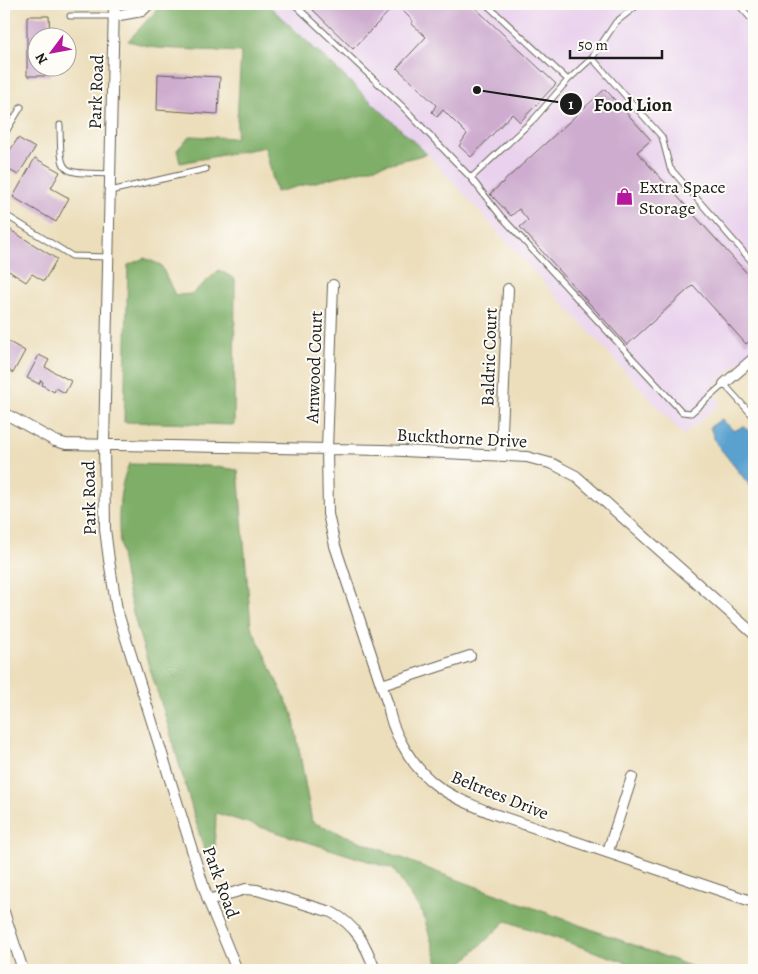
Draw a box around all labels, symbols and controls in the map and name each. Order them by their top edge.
north arrow [28,28,78,78]
scale bar [570,28,663,60]
text: 50 m [578,35,608,55]
text: N [31,49,52,68]
street label: Park Road [83,54,109,130]
callout: Food Lion [559,87,682,121]
text: Food Lion [594,92,673,118]
text: 1 [568,94,574,114]
place label: Extra Space Storage [639,175,726,220]
shop icon: Extra Space Storage [615,187,635,207]
street label: Baldric Court [475,307,503,407]
street label: Arnwood Court [300,310,328,425]
street label: Buckthorne Drive [396,423,528,453]
street label: Park Road [76,460,102,536]
street label: Beltrees Drive [448,765,552,825]
street label: Park Road [197,843,245,922]

